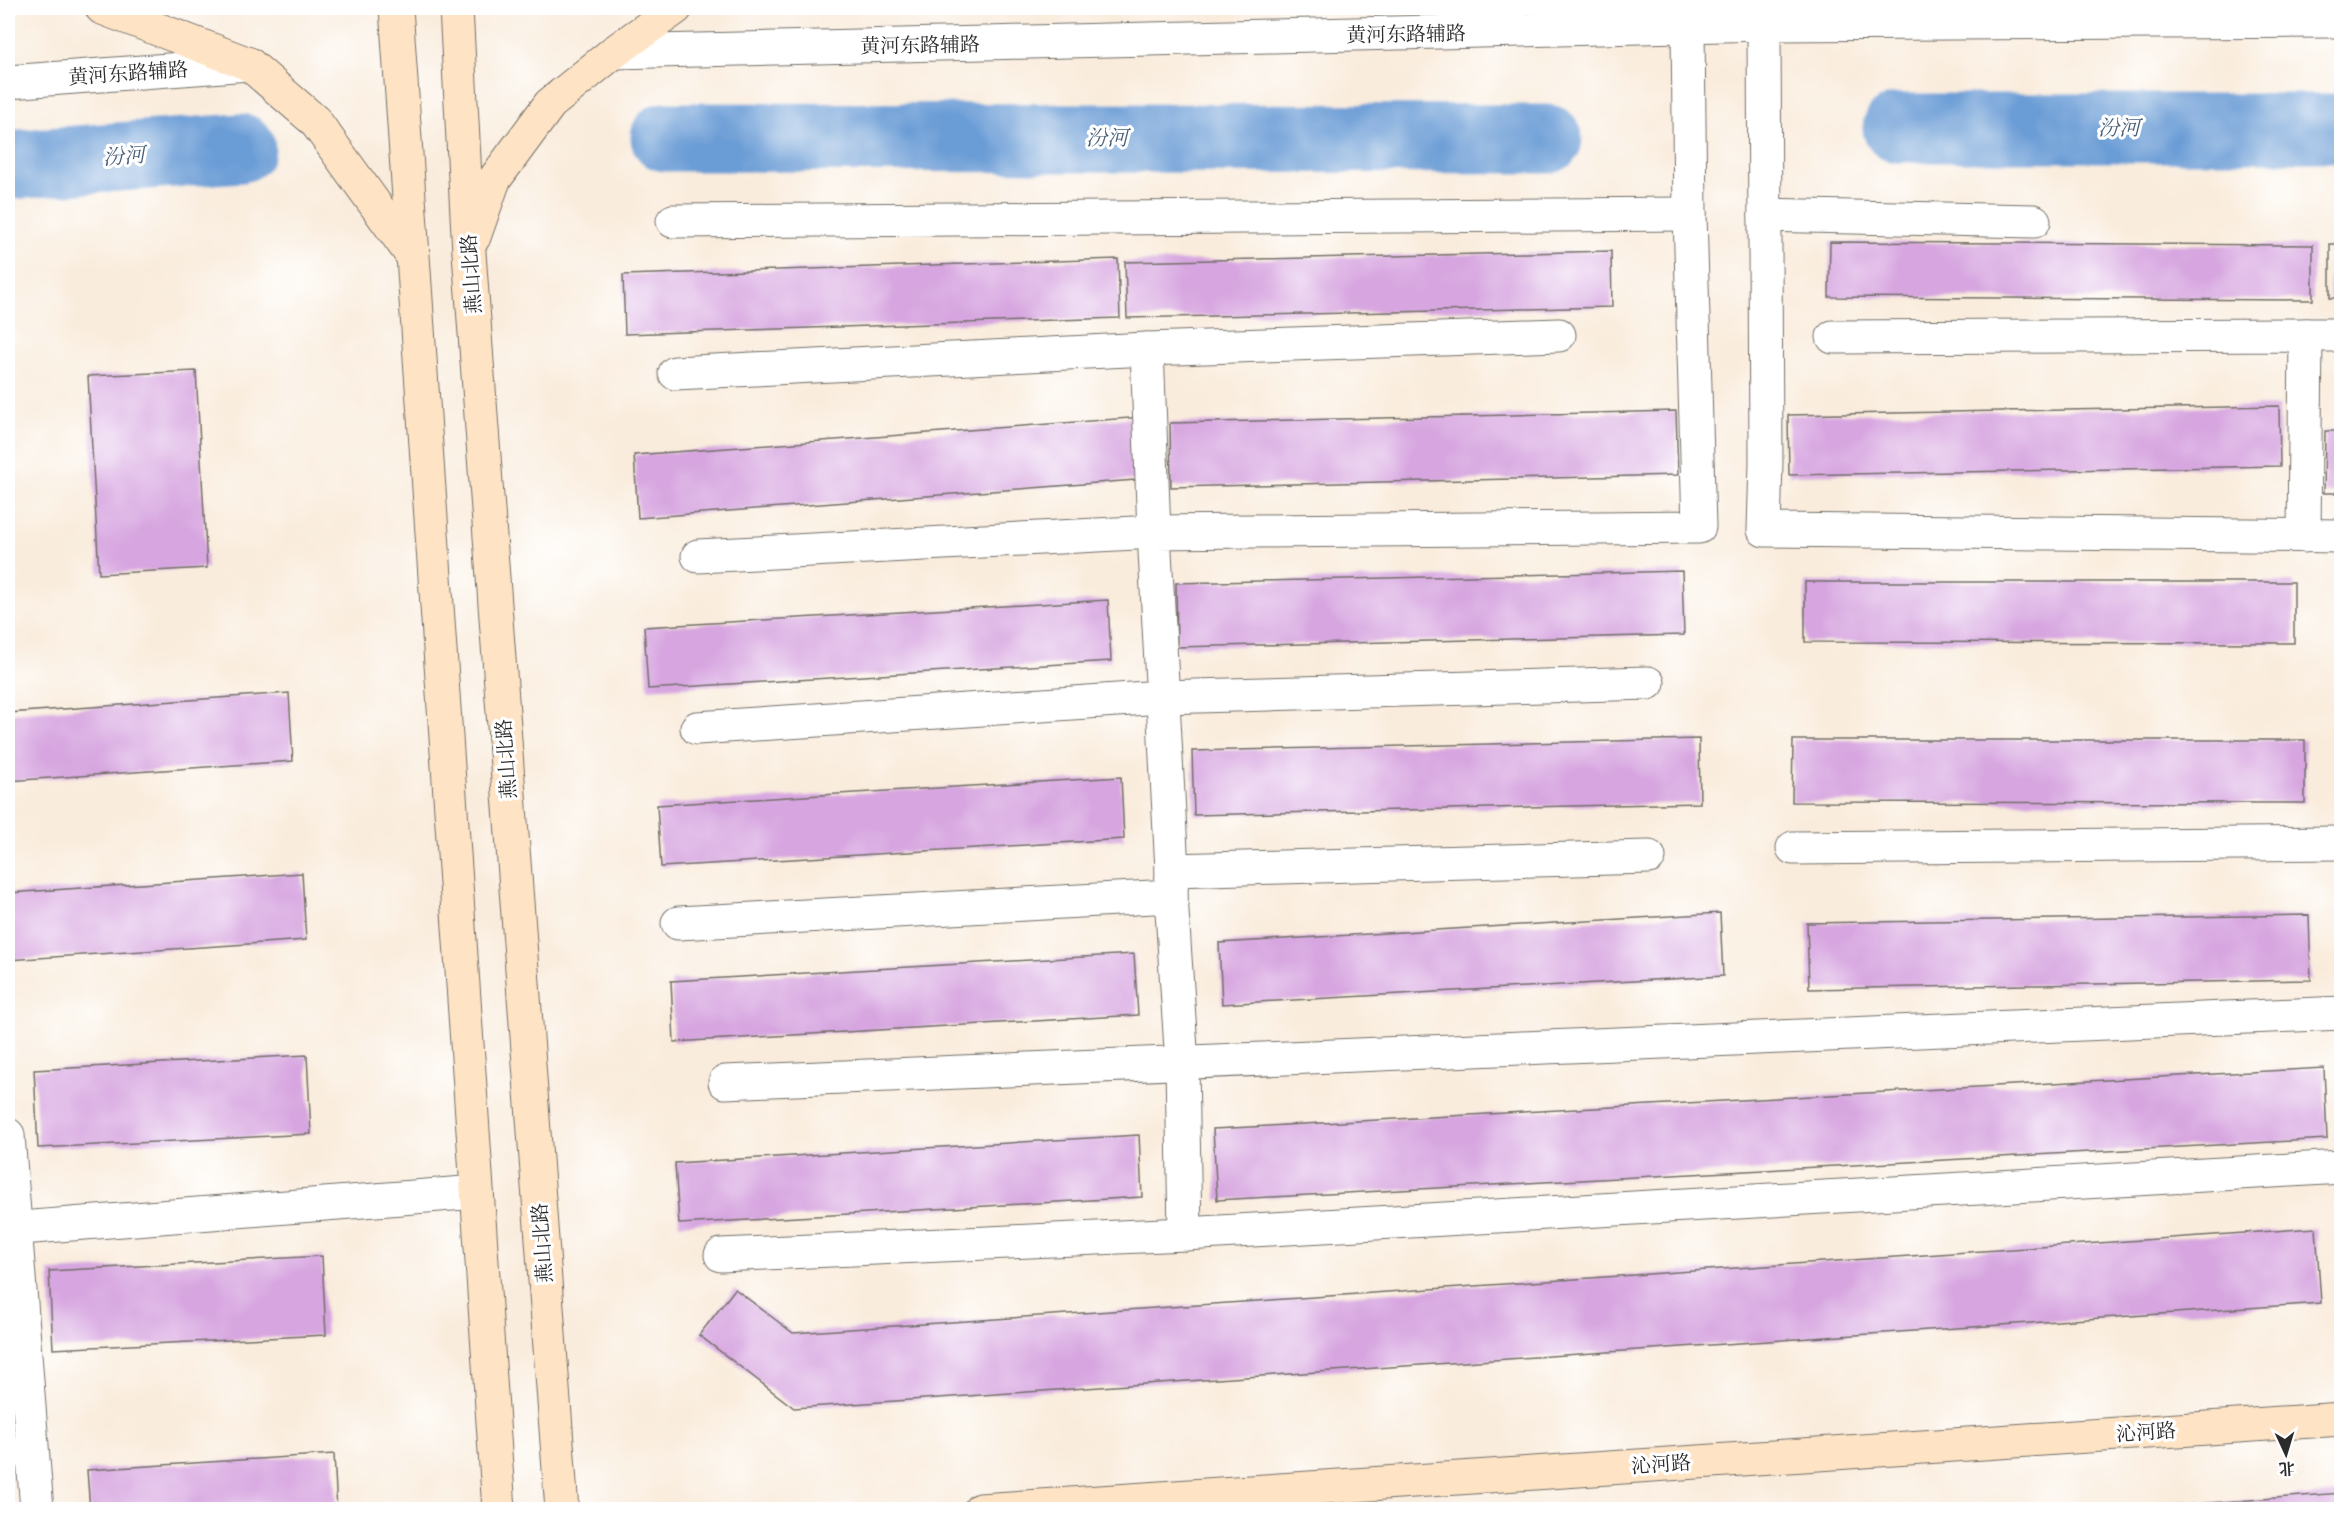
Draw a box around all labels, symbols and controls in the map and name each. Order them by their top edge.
street label: 黄河东路辅路 [1346,20,1466,49]
street label: 黄河东路辅路 [860,31,980,60]
street label: 黄河东路辅路 [67,56,189,91]
water label: 汾河 [2098,114,2144,143]
water label: 汾河 [1086,124,1132,153]
water label: 汾河 [102,140,150,172]
street label: 燕山北路 [455,233,488,315]
street label: 燕山北路 [490,718,523,800]
street label: 燕山北路 [526,1202,559,1284]
street label: 沁河路 [2115,1417,2177,1448]
north arrow [2256,1424,2316,1484]
street label: 沁河路 [1630,1449,1692,1480]
text: 北 [2278,1456,2296,1479]

